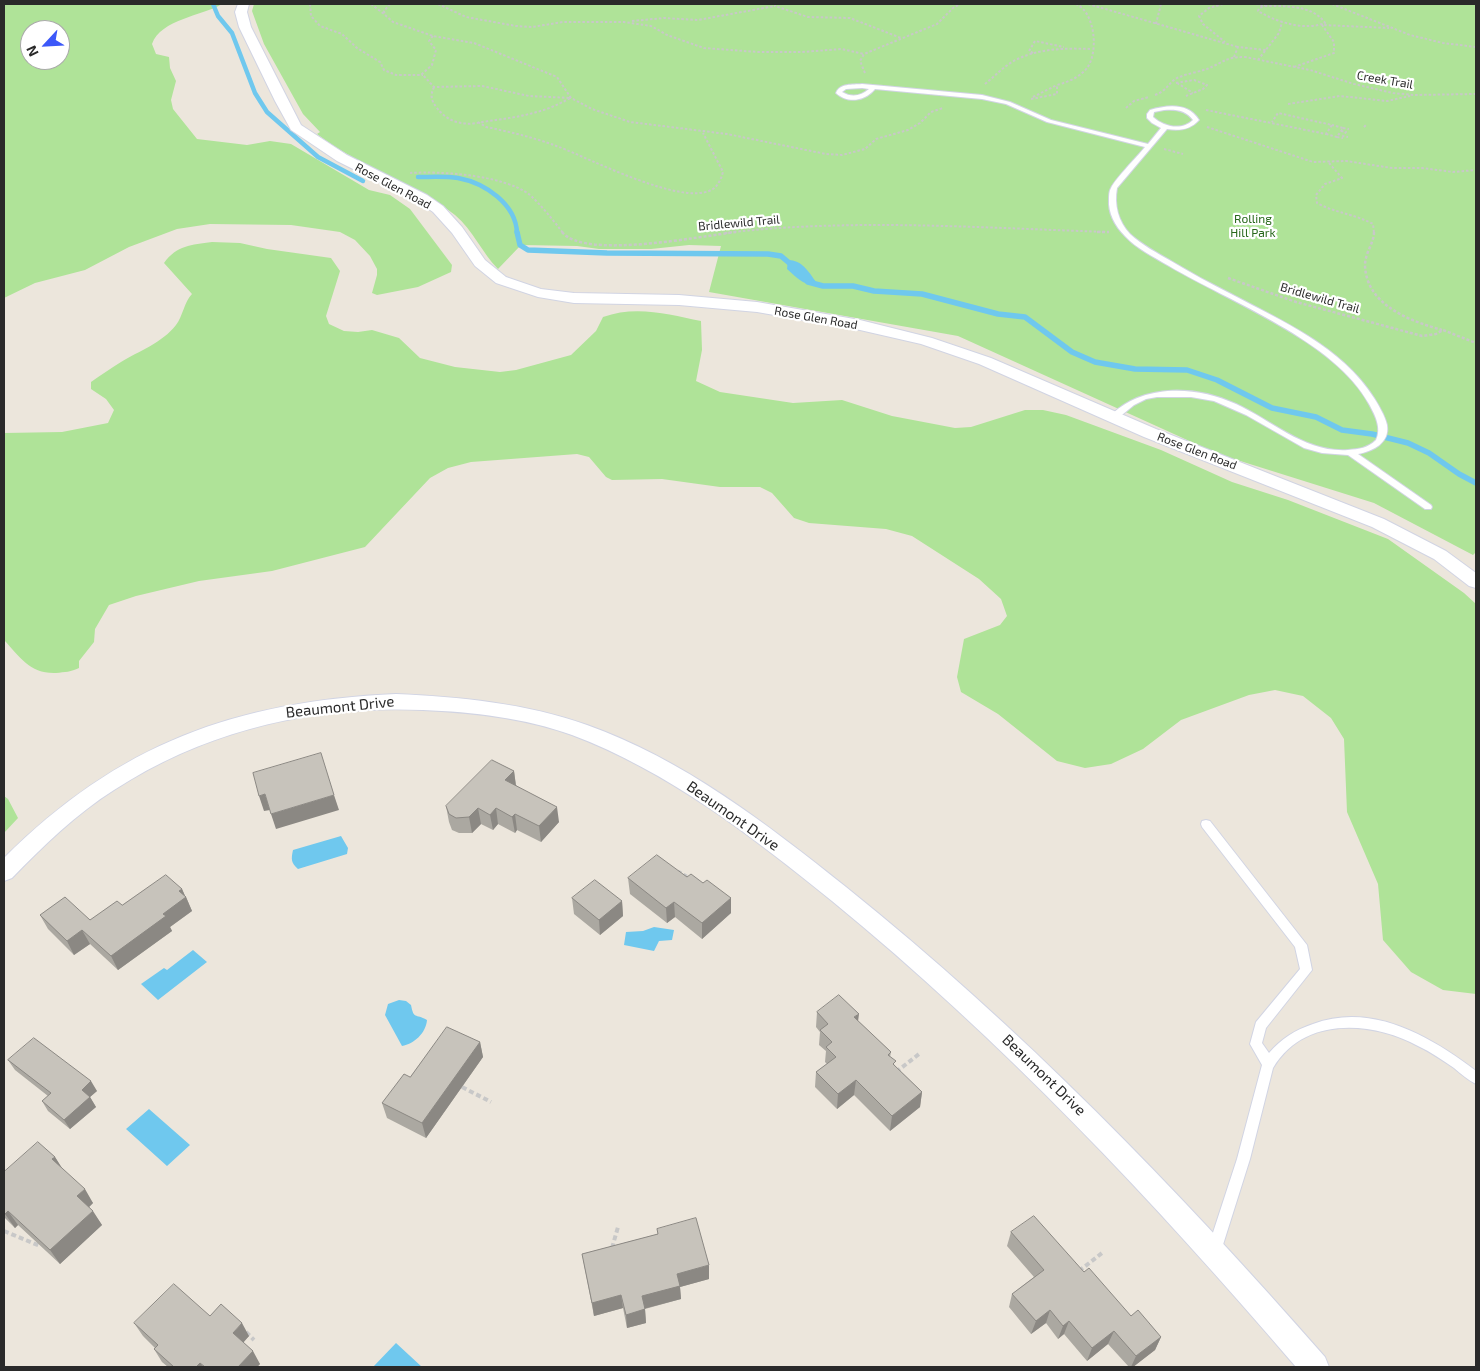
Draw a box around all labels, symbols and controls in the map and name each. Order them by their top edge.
north arrow [20,20,70,70]
text: N [22,43,42,59]
street label: Creek Trail [1356,68,1414,92]
street label: Rose Glen Road [352,160,434,212]
street label: Bridlewild Trail [698,212,780,234]
park label: Rolling Hill Park [1230,212,1276,240]
street label: Bridlewild Trail [1279,280,1361,316]
street label: Rose Glen Road [773,304,859,332]
street label: Rose Glen Road [1155,429,1239,473]
street label: Beaumont Drive [285,692,395,722]
street label: Beaumont Drive [683,777,783,855]
street label: Beaumont Drive [998,1031,1090,1119]

